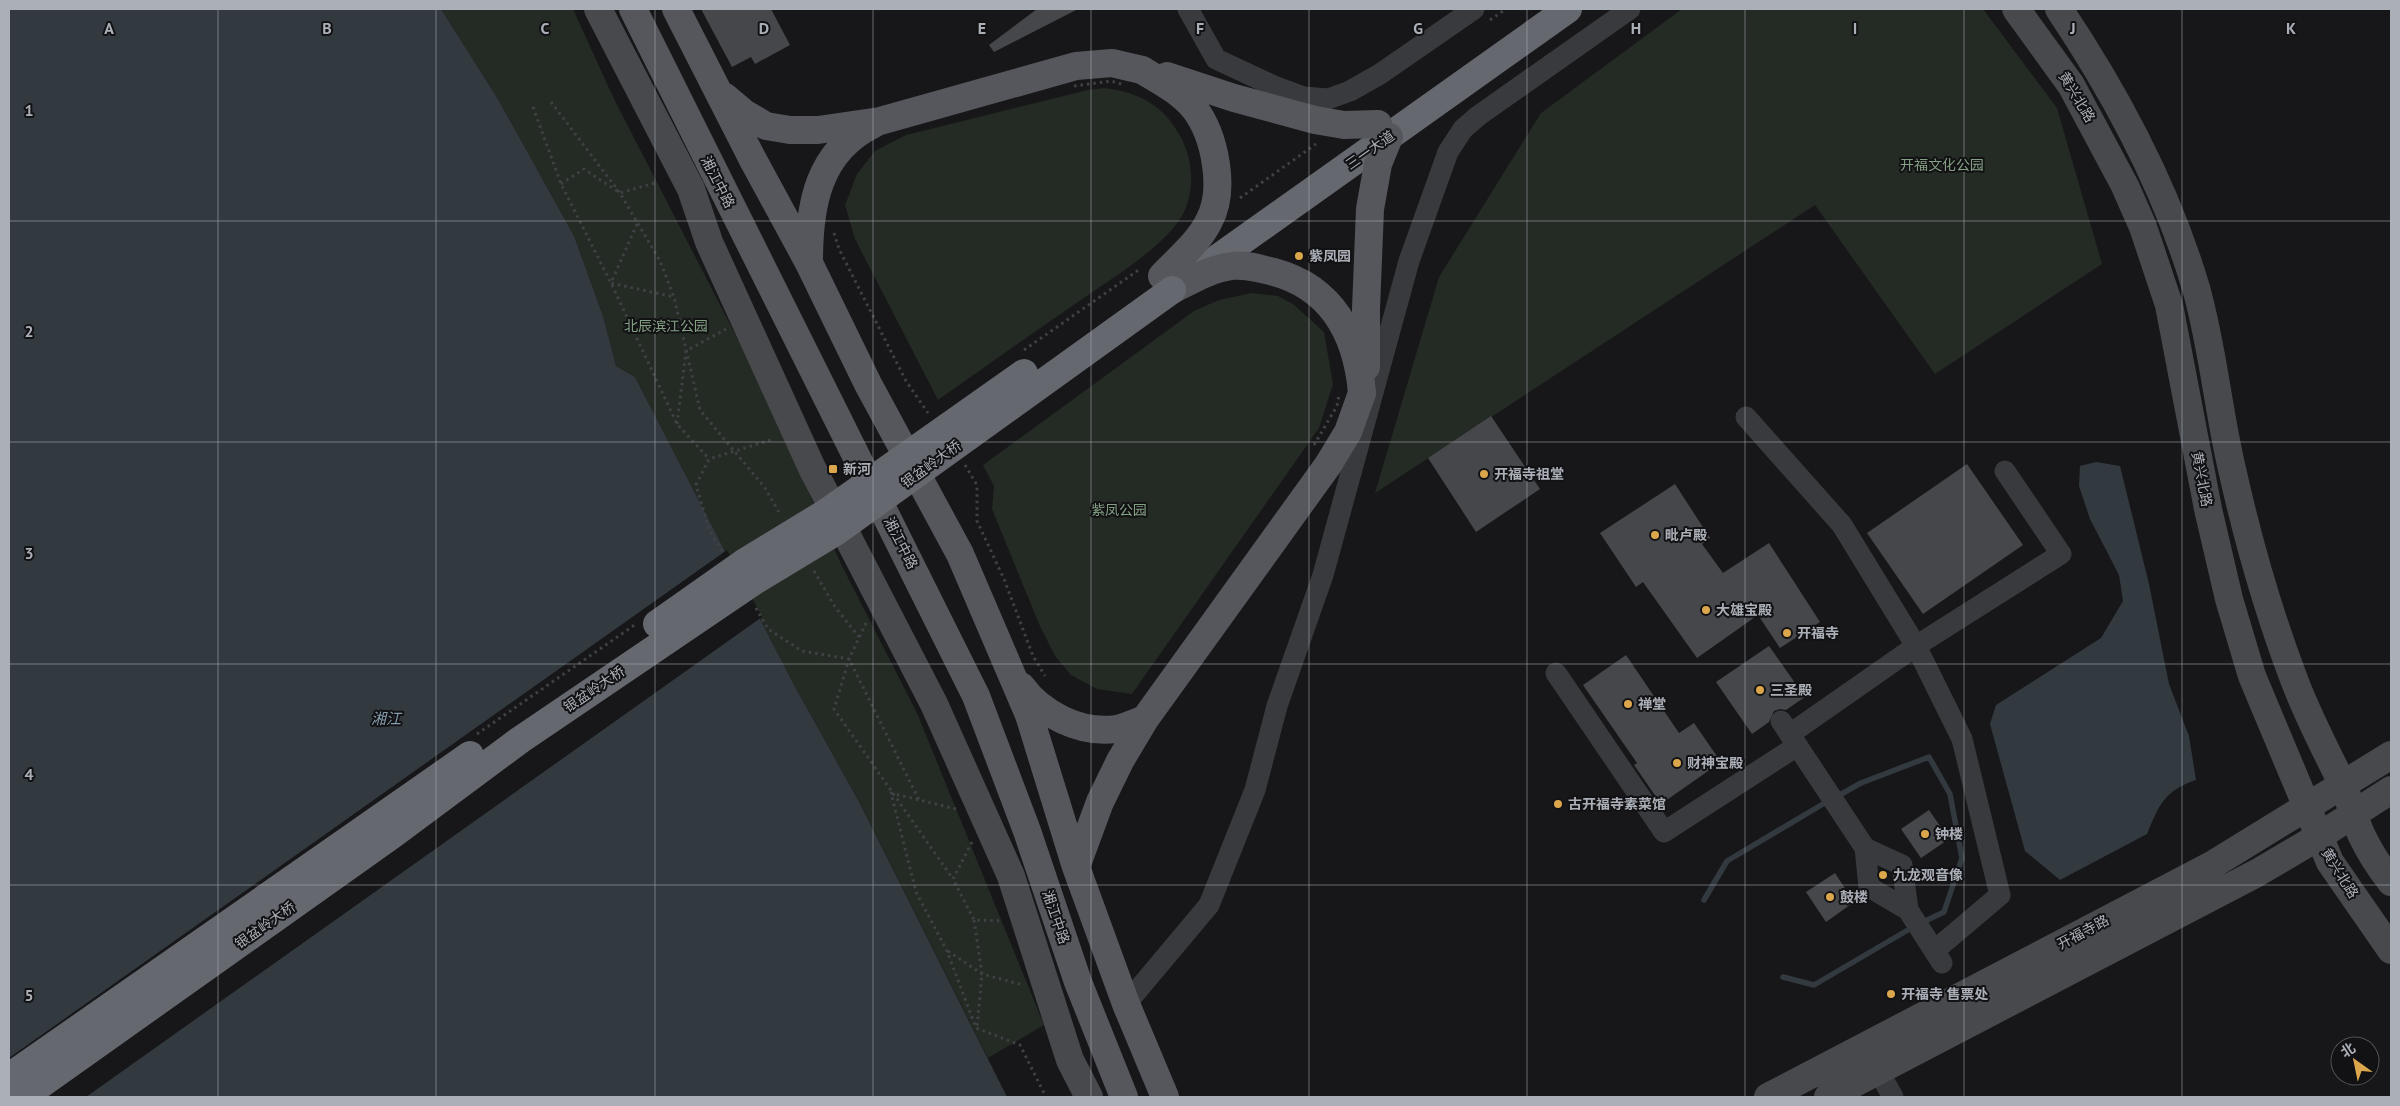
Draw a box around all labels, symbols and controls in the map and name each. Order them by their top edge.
text: A [104,18,114,38]
text: B [322,18,332,38]
text: C [541,18,550,38]
text: D [759,18,769,38]
text: E [978,18,986,38]
text: F [1196,18,1204,38]
text: G [1413,18,1423,38]
text: H [1631,18,1641,38]
text: I [1853,18,1857,38]
text: J [2069,18,2076,38]
text: K [2286,18,2296,38]
street label: 黄兴北路 [2055,68,2099,126]
text: 1 [24,100,34,120]
street label: 三一大道 [1342,127,1398,173]
street label: 湘江中路 [697,153,739,211]
park label: 开福文化公园 [1900,156,1984,174]
place label: 紫凤园 [1309,247,1351,265]
marker: 紫凤园 [1293,250,1305,262]
park label: 北辰滨江公园 [624,317,708,335]
text: 2 [24,321,34,341]
street label: 银盆岭大桥 [897,436,965,492]
street label: 黄兴北路 [2188,450,2216,508]
place label: 新河 [843,460,871,478]
marker: 新河 [827,463,839,475]
place label: 开福寺祖堂 [1494,465,1564,483]
marker: 开福寺祖堂 [1478,468,1490,480]
park label: 紫凤公园 [1091,501,1147,519]
street label: 湘江中路 [880,514,922,572]
place label: 毗卢殿 [1665,526,1707,544]
marker: 毗卢殿 [1649,529,1661,541]
text: 3 [24,543,34,563]
place label: 大雄宝殿 [1716,601,1772,619]
marker: 大雄宝殿 [1700,604,1712,616]
place label: 开福寺 [1797,624,1839,642]
marker: 开福寺 [1781,627,1793,639]
street label: 银盆岭大桥 [560,662,628,716]
place label: 三圣殿 [1770,681,1812,699]
marker: 三圣殿 [1754,684,1766,696]
place label: 禅堂 [1638,695,1666,713]
marker: 禅堂 [1622,698,1634,710]
water label: 湘江 [371,709,403,728]
place label: 财神宝殿 [1687,754,1743,772]
marker: 财神宝殿 [1671,757,1683,769]
text: 4 [24,764,34,784]
place label: 古开福寺素菜馆 [1568,795,1666,813]
marker: 古开福寺素菜馆 [1552,798,1564,810]
place label: 钟楼 [1935,825,1963,843]
marker: 钟楼 [1919,828,1931,840]
street label: 黄兴北路 [2318,844,2362,902]
place label: 九龙观音像 [1893,866,1963,884]
marker: 九龙观音像 [1877,869,1889,881]
street label: 湘江中路 [1038,888,1074,946]
place label: 鼓楼 [1840,888,1868,906]
marker: 鼓楼 [1824,891,1836,903]
street label: 银盆岭大桥 [231,898,299,952]
street label: 开福寺路 [2054,911,2112,953]
text: 5 [24,985,34,1005]
place label: 开福寺 售票处 [1901,985,1989,1003]
marker: 开福寺 售票处 [1885,988,1897,1000]
north arrow [2330,1036,2380,1086]
text: 北 [2337,1039,2359,1061]

